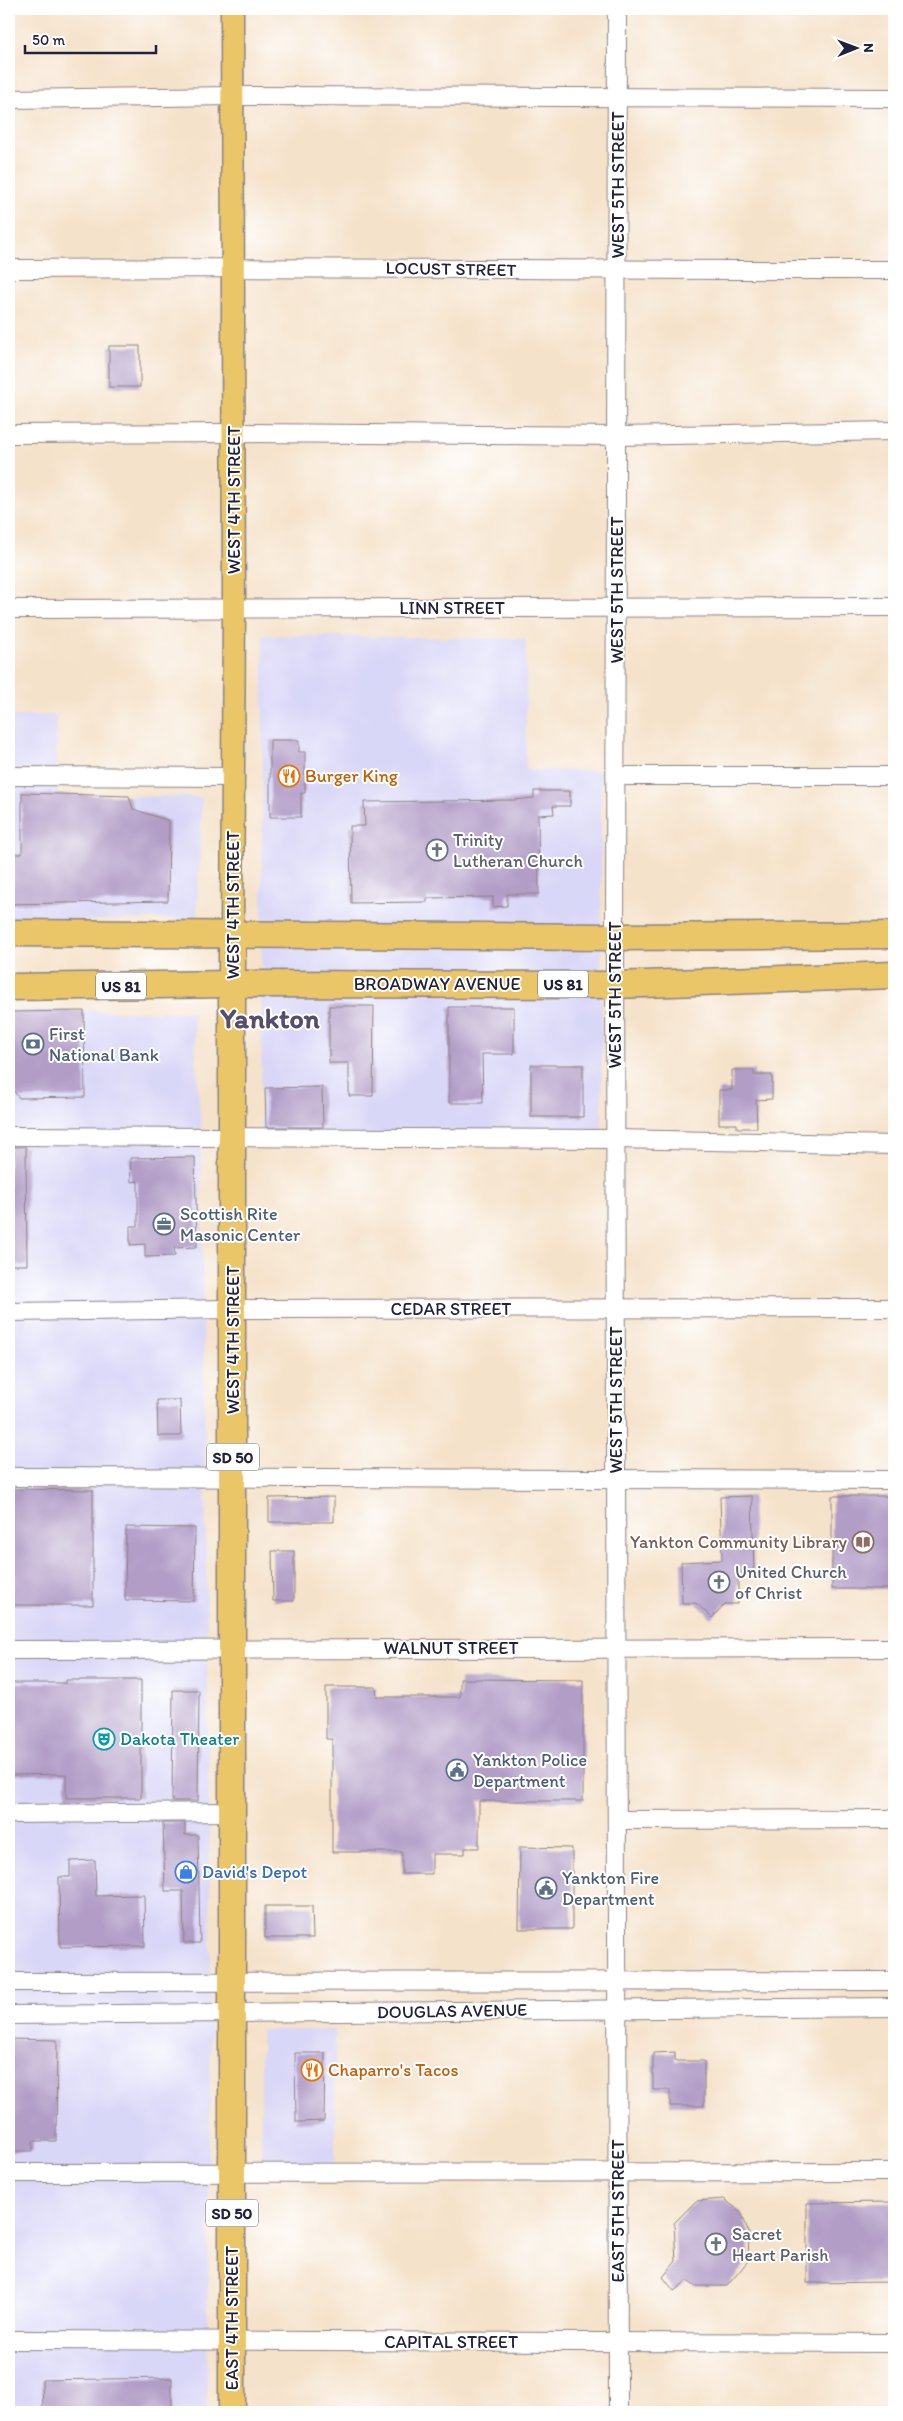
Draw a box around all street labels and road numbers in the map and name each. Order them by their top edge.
street label: WEST 5TH STREET [607,111,629,259]
street label: LOCUST STREET [385,257,517,281]
street label: WEST 4TH STREET [223,426,245,574]
street label: WEST 5TH STREET [606,516,628,664]
street label: LINN STREET [399,597,505,619]
street label: WEST 4TH STREET [222,831,244,979]
street label: WEST 5TH STREET [604,921,626,1069]
road number: US 81 [538,971,588,998]
road number: US 81 [96,972,146,999]
street label: BROADWAY AVENUE [354,973,520,995]
street label: WEST 4TH STREET [222,1266,244,1414]
street label: CEDAR STREET [391,1298,511,1320]
street label: WEST 5TH STREET [605,1326,627,1474]
road number: SD 50 [207,1444,259,1470]
street label: WALNUT STREET [383,1637,519,1659]
street label: DOUGLAS AVENUE [377,1999,527,2023]
street label: EAST 5TH STREET [607,2140,629,2282]
road number: SD 50 [206,2200,258,2226]
street label: EAST 4TH STREET [221,2246,243,2390]
street label: CAPITAL STREET [384,2331,518,2353]

